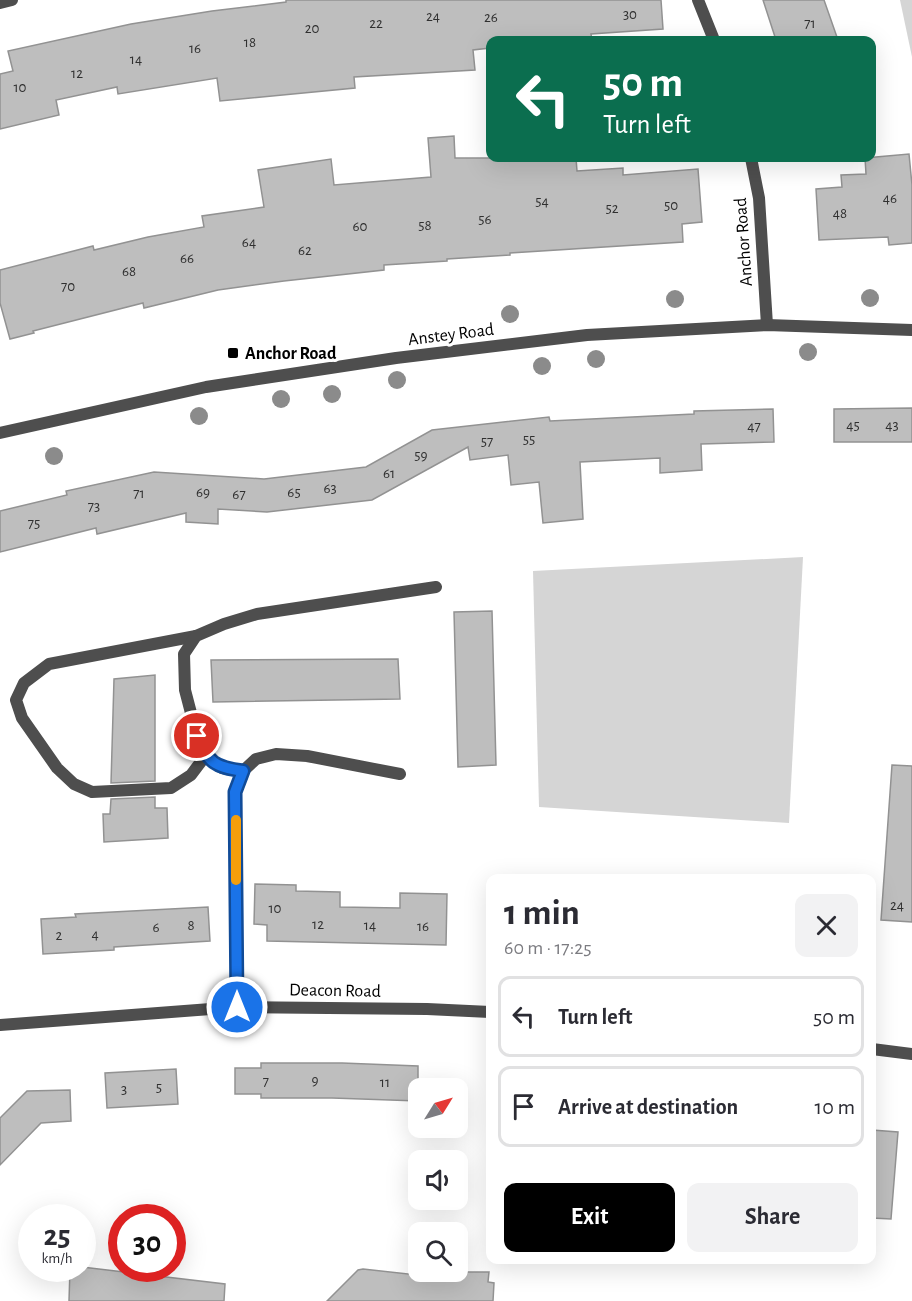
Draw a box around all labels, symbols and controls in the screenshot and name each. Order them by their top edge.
house number: 30 [623,7,637,22]
house number: 24 [426,9,440,24]
house number: 26 [484,10,498,25]
house number: 22 [369,16,383,31]
house number: 71 [804,16,816,31]
house number: 20 [305,21,319,36]
house number: 18 [244,35,256,50]
house number: 16 [189,41,201,56]
house number: 14 [130,52,142,67]
icon: left [504,60,582,138]
text: 50 m [603,62,683,104]
house number: 12 [71,66,83,81]
house number: 10 [13,80,27,95]
text: Turn left [603,111,691,138]
house number: 46 [883,191,897,206]
house number: 54 [535,194,549,209]
street label: Anchor Road [732,197,756,287]
house number: 50 [664,198,678,213]
house number: 52 [605,201,619,216]
house number: 48 [833,206,847,221]
house number: 56 [478,212,492,227]
house number: 58 [418,218,432,233]
house number: 60 [353,219,368,234]
house number: 64 [242,235,256,250]
house number: 62 [298,243,312,258]
house number: 66 [180,251,194,266]
house number: 68 [122,264,136,279]
house number: 70 [61,279,75,294]
street label: Anstey Road [407,321,495,349]
place label: Anchor Road [245,345,337,363]
marker: Anchor Road [226,346,240,360]
house number: 45 [846,418,860,433]
house number: 43 [885,418,899,433]
house number: 47 [747,419,761,434]
house number: 55 [523,432,535,447]
house number: 57 [481,434,493,449]
house number: 59 [414,448,428,463]
house number: 61 [383,466,395,481]
house number: 63 [323,481,337,496]
house number: 69 [196,485,210,500]
house number: 65 [287,485,301,500]
house number: 71 [133,486,145,501]
house number: 67 [232,487,246,502]
house number: 73 [88,499,100,514]
house number: 75 [28,516,40,531]
pin [171,710,222,761]
icon: arrive [180,719,213,752]
button: close [795,894,858,957]
text: 1 min [504,895,580,931]
house number: 24 [890,898,904,913]
house number: 10 [268,901,282,916]
house number: 12 [312,917,324,932]
house number: 8 [187,918,195,933]
house number: 14 [364,918,376,933]
house number: 16 [417,919,429,934]
house number: 6 [152,920,160,935]
house number: 4 [91,927,99,942]
house number: 2 [56,928,63,943]
text: 60 m · 17:25 [504,938,592,958]
position arrow [205,975,269,1039]
street label: Deacon Road [289,981,381,1001]
icon: left [507,1000,540,1033]
text: Turn left [558,1006,632,1028]
text: 50 m [813,1006,855,1028]
house number: 9 [311,1073,319,1088]
house number: 7 [263,1074,269,1089]
house number: 11 [380,1075,390,1090]
north arrow [408,1078,468,1138]
map controls [408,1078,468,1282]
house number: 5 [156,1080,162,1095]
house number: 3 [121,1082,127,1097]
icon: arrive [507,1090,540,1123]
text: Arrive at destination [558,1096,738,1118]
text: 10 m [815,1096,855,1118]
button: sound [408,1150,468,1210]
button: Exit [504,1183,675,1252]
button: Share [687,1183,858,1252]
speed limit sign: 30 [108,1204,186,1282]
text: 25 [43,1221,71,1251]
button: search [408,1222,468,1282]
text: km/h [42,1251,72,1266]

